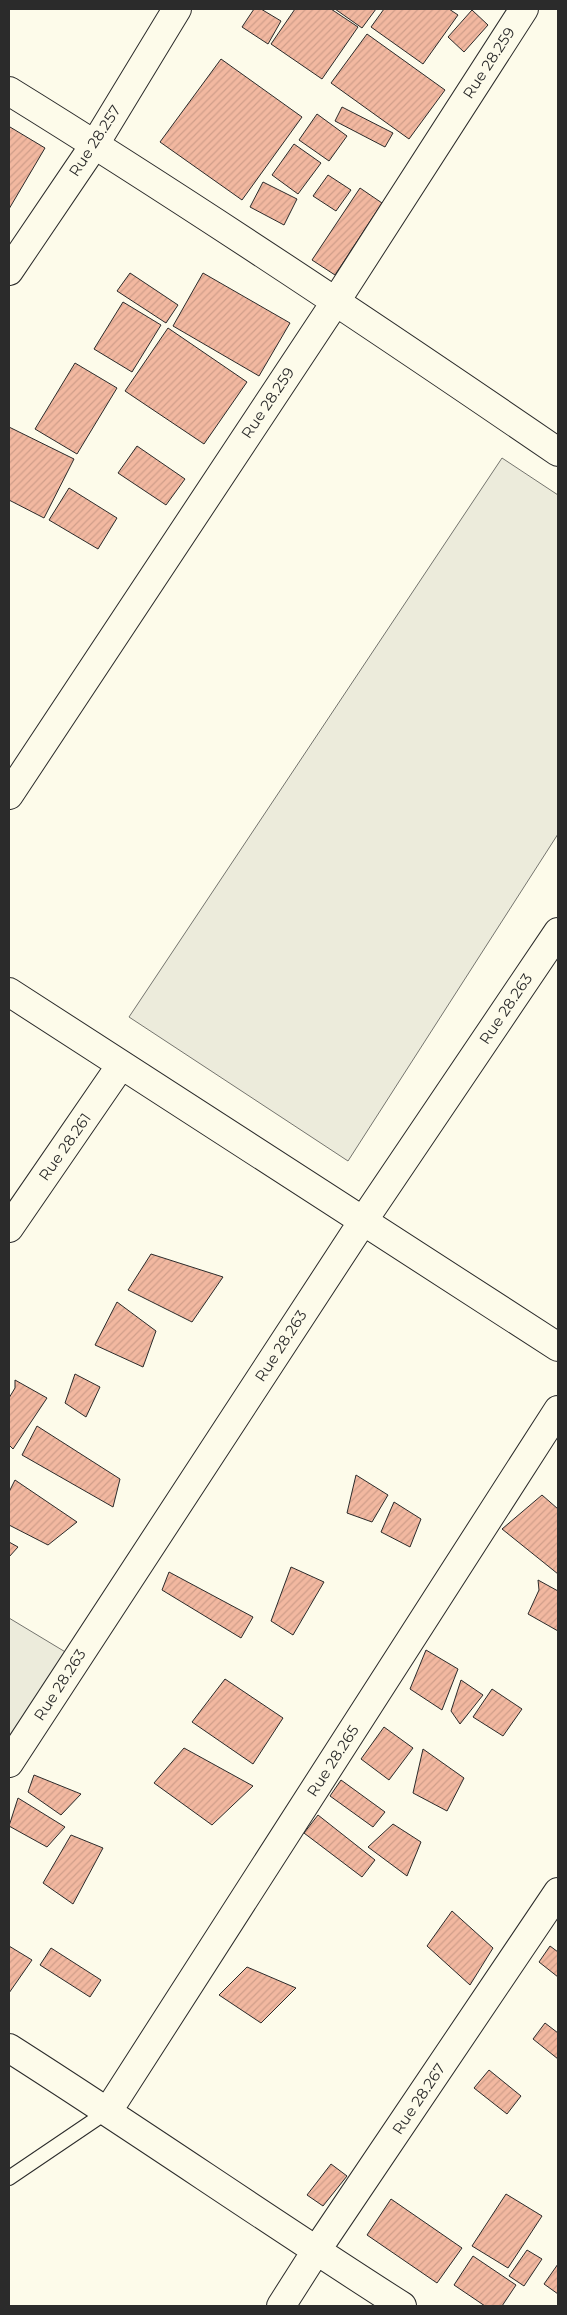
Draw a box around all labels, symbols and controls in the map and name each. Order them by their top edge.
street label: Rue 28.259 [458,23,519,102]
street label: Rue 28.257 [65,101,125,180]
street label: Rue 28.259 [237,364,298,442]
street label: Rue 28.263 [475,970,536,1048]
street label: Rue 28.261 [34,1109,95,1184]
street label: Rue 28.263 [250,1306,311,1385]
street label: Rue 28.263 [29,1645,90,1724]
street label: Rue 28.265 [302,1721,363,1800]
street label: Rue 28.267 [388,2059,449,2138]

